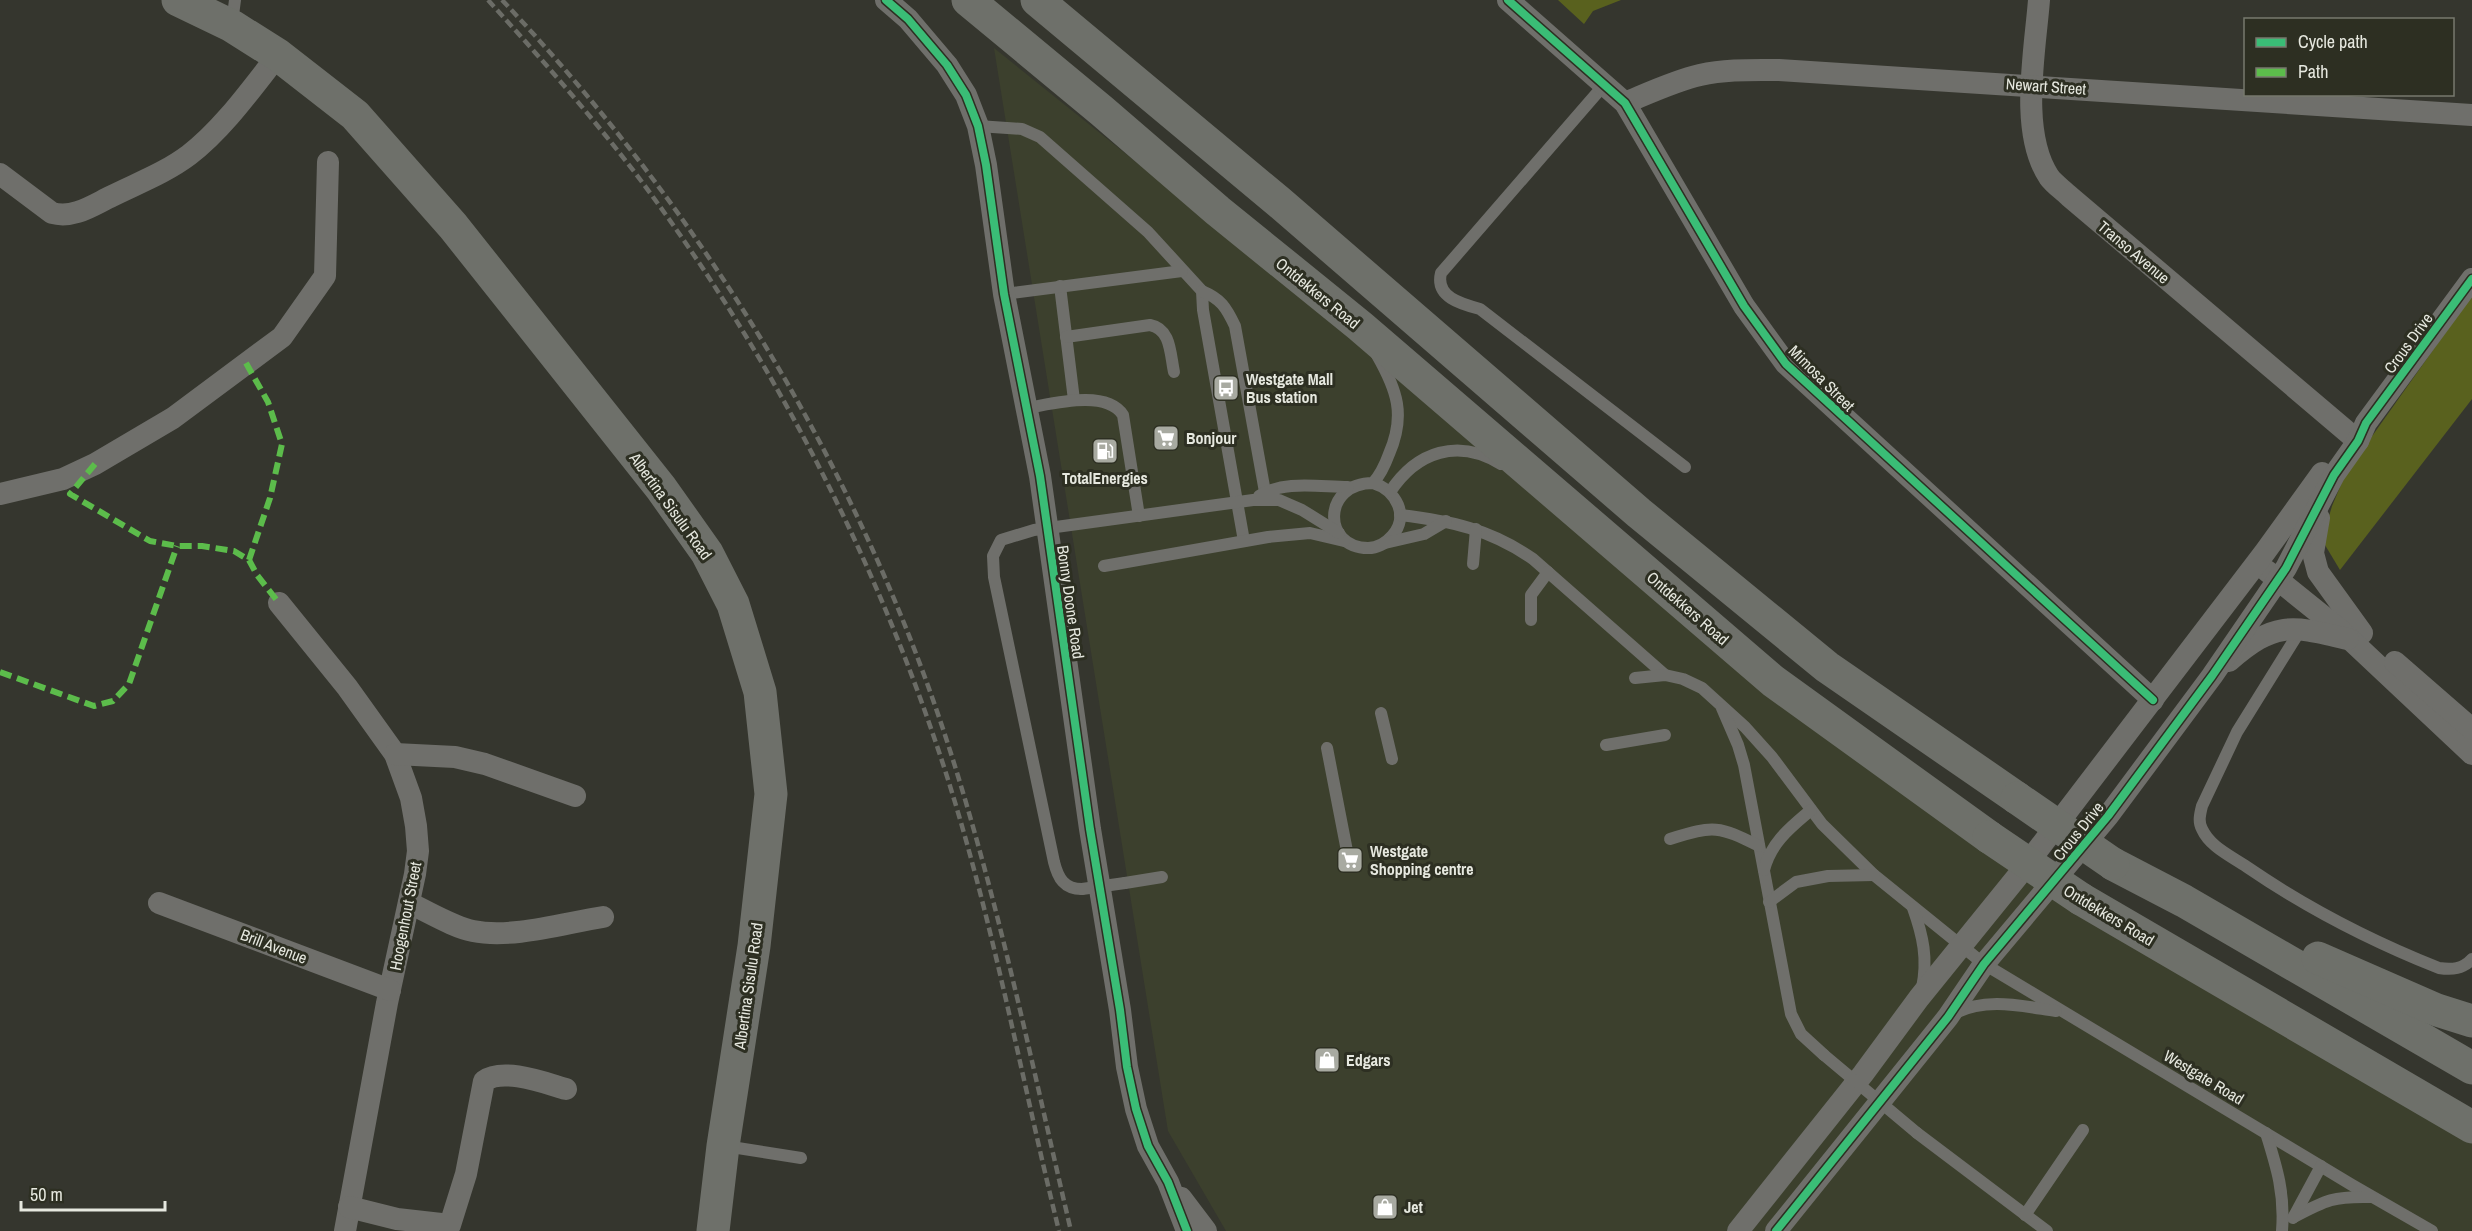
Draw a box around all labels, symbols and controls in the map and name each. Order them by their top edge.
legend [2244,18,2454,96]
text: Cycle path [2298,29,2368,54]
text: Path [2298,59,2328,84]
street label: Newart Street [2005,72,2087,100]
street label: Transo Avenue [2093,215,2175,289]
street label: Ontdekkers Road [1271,252,1365,334]
street label: Crous Drive [2379,308,2437,378]
street label: Mimosa Street [1784,340,1860,416]
place label: Westgate Mall Bus station [1246,368,1333,408]
bus stop icon: Westgate Mall Bus station [1211,373,1241,403]
supermarket icon: Bonjour [1151,423,1181,453]
place label: Bonjour [1186,427,1237,449]
fuel station icon: TotalEnergies [1090,436,1120,466]
street label: Albertina Sisulu Road [624,447,717,564]
place label: TotalEnergies [1062,467,1148,489]
street label: Bonny Doone Road [1052,544,1090,660]
street label: Ontdekkers Road [1642,566,1734,650]
street label: Crous Drive [2047,797,2109,865]
place label: Westgate Shopping centre [1370,840,1474,880]
supermarket icon: Westgate Shopping centre [1335,845,1365,875]
street label: Hoogenhout Street [384,860,426,972]
street label: Ontdekkers Road [2060,879,2158,951]
street label: Albertina Sisulu Road [728,921,768,1052]
street label: Brill Avenue [237,923,311,969]
street label: Westgate Road [2160,1044,2248,1110]
shop icon: Edgars [1312,1045,1342,1075]
place label: Edgars [1346,1049,1390,1071]
scale bar [21,1174,165,1212]
text: 50 m [30,1182,63,1207]
shop icon: Jet [1370,1192,1400,1222]
place label: Jet [1404,1196,1424,1218]

